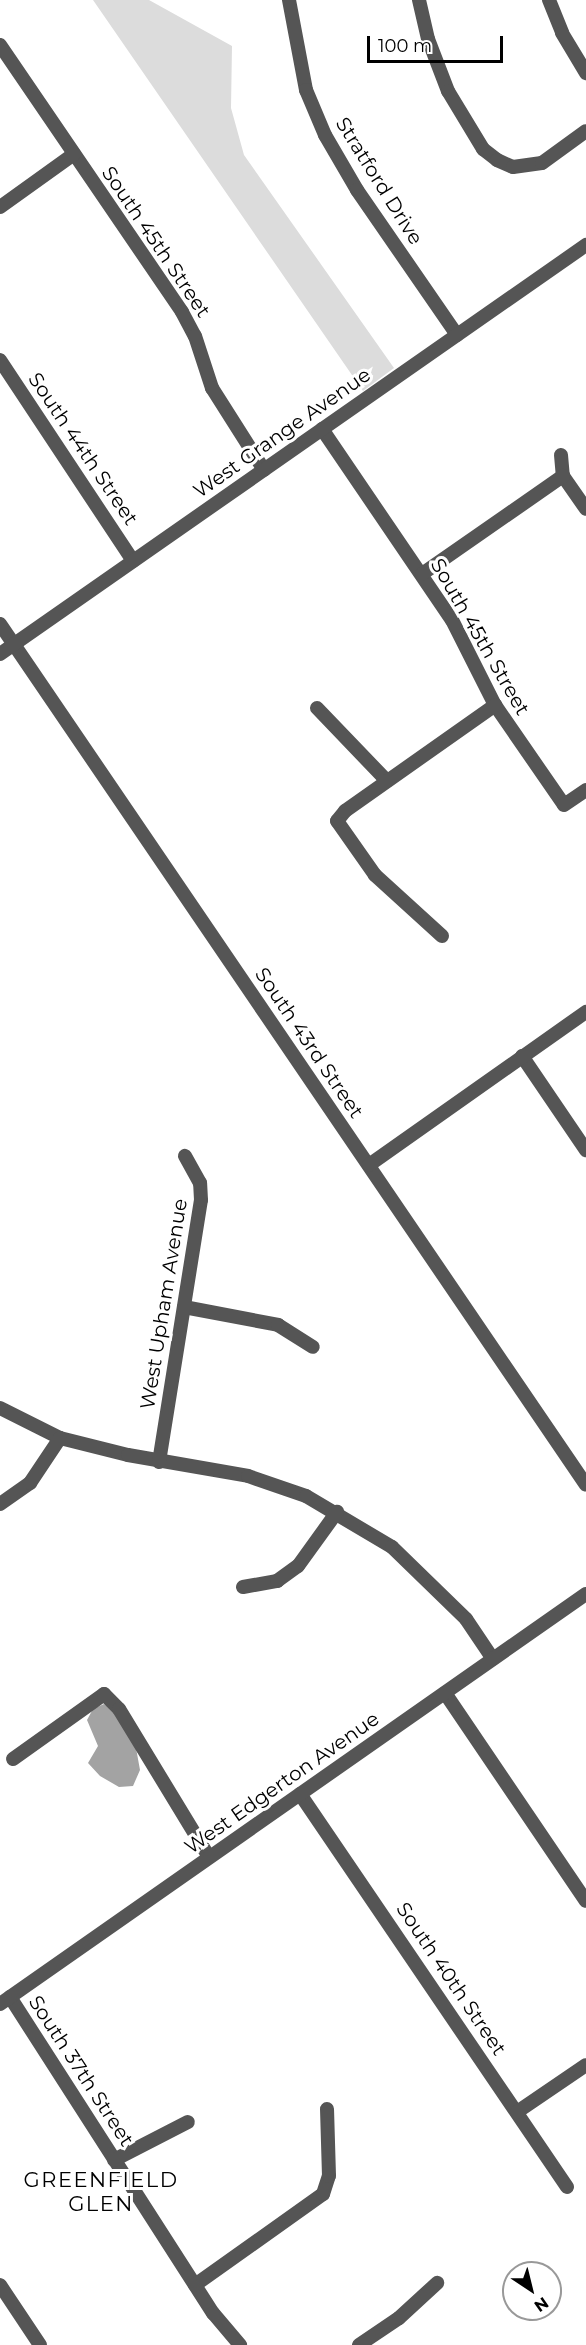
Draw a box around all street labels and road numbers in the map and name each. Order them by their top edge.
street label: Stratford Drive [330,113,428,249]
street label: South 45th Street [97,162,215,322]
street label: West Grange Avenue [189,363,375,503]
street label: South 44th Street [23,368,143,530]
street label: South 45th Street [425,554,535,720]
street label: South 43rd Street [250,963,368,1123]
street label: West Upham Avenue [135,1197,193,1411]
street label: West Edgerton Avenue [180,1707,384,1859]
street label: South 40th Street [391,1898,511,2060]
street label: South 37th Street [23,1991,139,2151]

